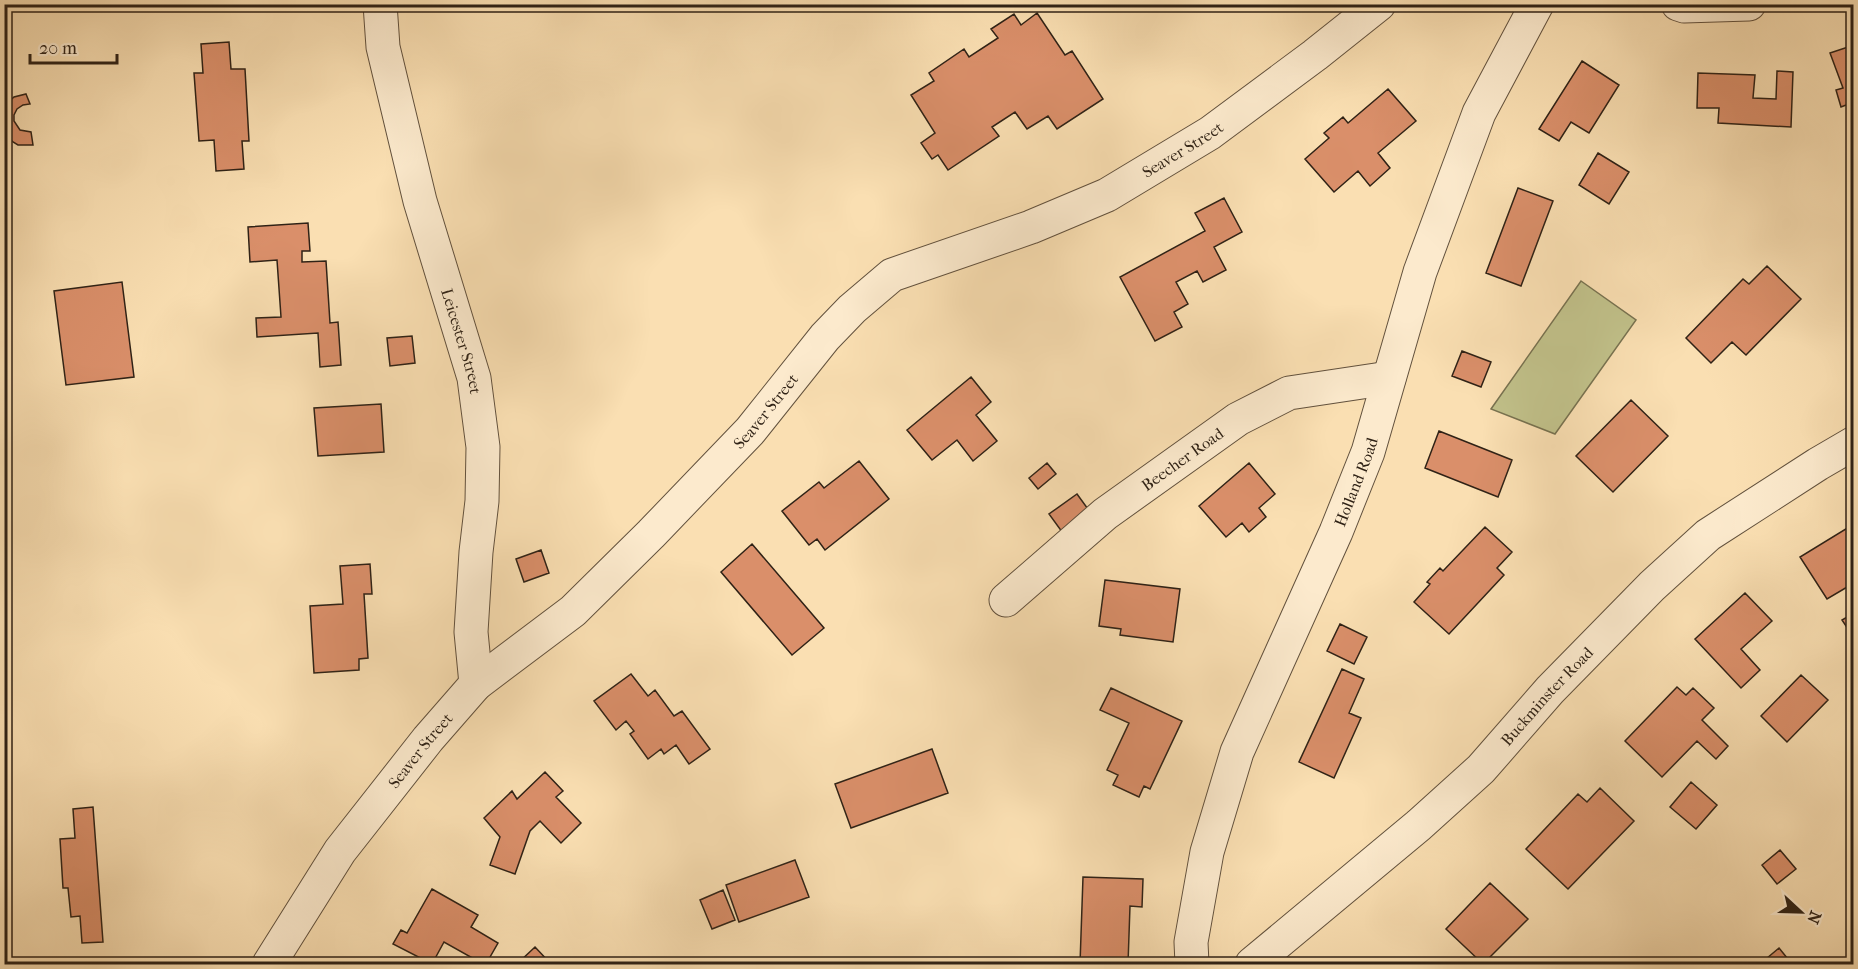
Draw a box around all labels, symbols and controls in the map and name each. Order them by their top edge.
scale bar [30,27,117,65]
text: 20 m [39,38,77,59]
street label: Seaver Street [1139,118,1227,182]
street label: Leicester Street [437,286,485,396]
street label: Seaver Street [729,370,802,453]
street label: Beecher Road [1138,423,1227,495]
street label: Holland Road [1330,435,1382,529]
street label: Buckminster Road [1497,643,1597,750]
street label: Seaver Street [384,709,457,792]
north arrow [1771,882,1831,942]
text: N [1803,908,1826,927]

